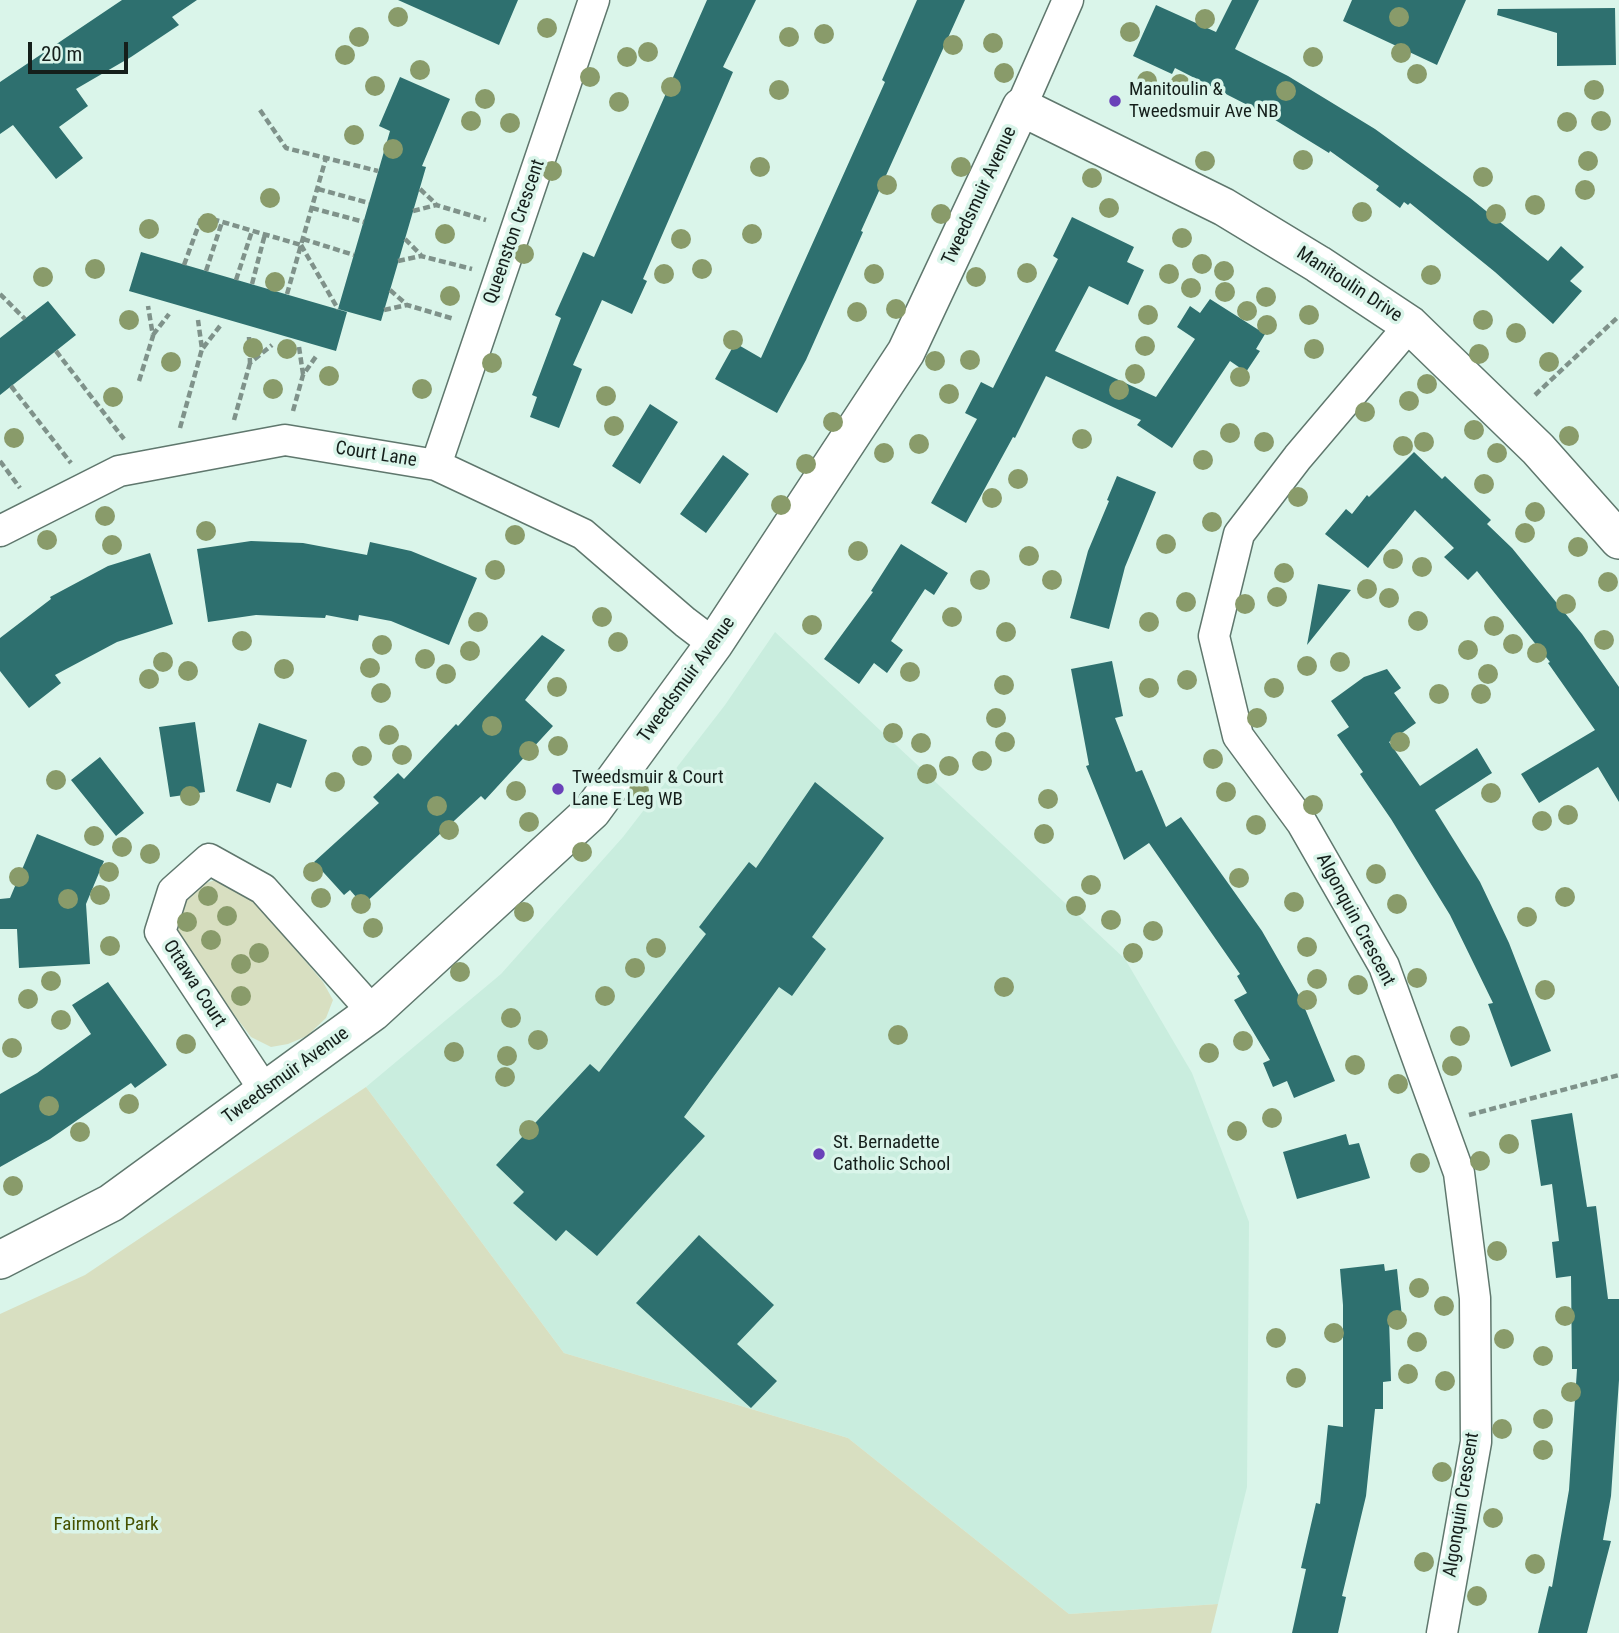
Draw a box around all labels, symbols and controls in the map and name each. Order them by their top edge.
scale bar [32,28,131,72]
text: 20 m [41,42,82,66]
place label: Manitoulin & Tweedsmuir Ave NB [1129,79,1279,123]
marker: Manitoulin & Tweedsmuir Ave NB [1107,93,1123,109]
street label: Tweedsmuir Avenue [938,123,1022,269]
street label: Queenston Crescent [480,157,550,307]
street label: Manitoulin Drive [1292,242,1406,328]
street label: Court Lane [334,437,418,473]
street label: Tweedsmuir Avenue [634,612,740,748]
place label: Tweedsmuir & Court Lane E Leg WB [572,767,724,811]
marker: Tweedsmuir & Court Lane E Leg WB [550,781,566,797]
street label: Algonquin Crescent [1311,850,1399,990]
street label: Ottawa Court [157,936,231,1032]
street label: Tweedsmuir Avenue [218,1023,354,1129]
place label: St. Bernadette Catholic School [833,1132,950,1176]
marker: St. Bernadette Catholic School [811,1146,827,1162]
street label: Algonquin Crescent [1439,1431,1485,1579]
park label: Fairmont Park [54,1514,158,1536]

